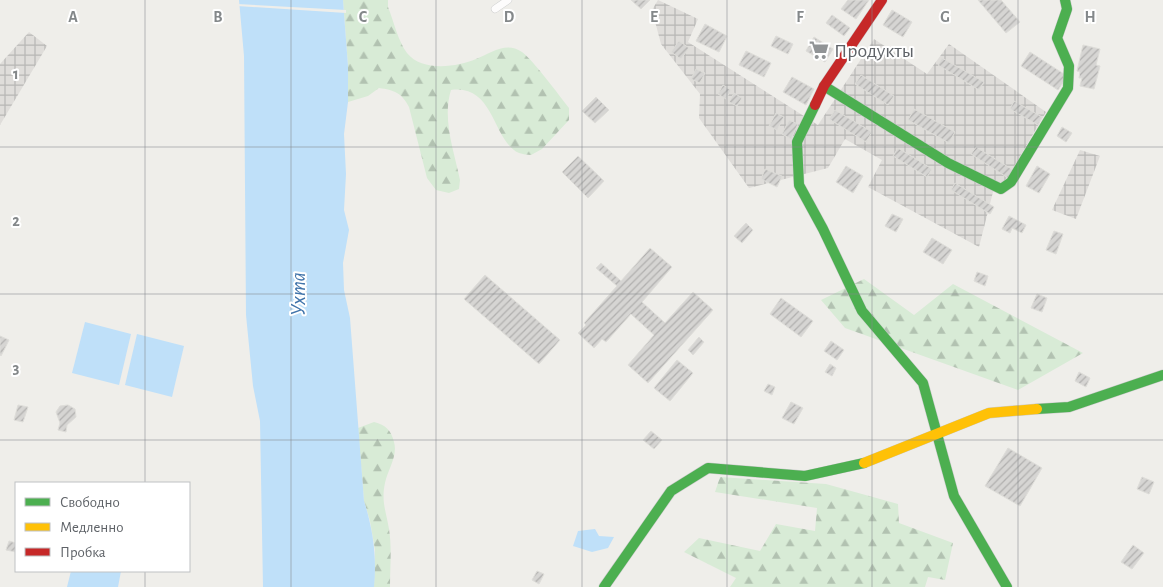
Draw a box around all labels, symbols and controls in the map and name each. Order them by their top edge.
text: A [68,9,78,25]
text: B [213,9,223,25]
text: C [359,9,368,25]
text: D [504,9,515,25]
text: E [650,9,658,25]
text: F [796,9,804,25]
text: G [940,9,950,25]
text: H [1084,9,1096,25]
supermarket icon: Продукты [808,39,830,61]
place label: Продукты [834,41,914,61]
text: 1 [13,66,19,82]
text: 2 [12,213,20,229]
water label: Ухта [288,272,309,316]
text: 3 [13,360,20,376]
legend [15,482,190,572]
text: Свободно [60,495,120,510]
text: Медленно [60,520,124,535]
text: Пробка [60,545,106,560]

